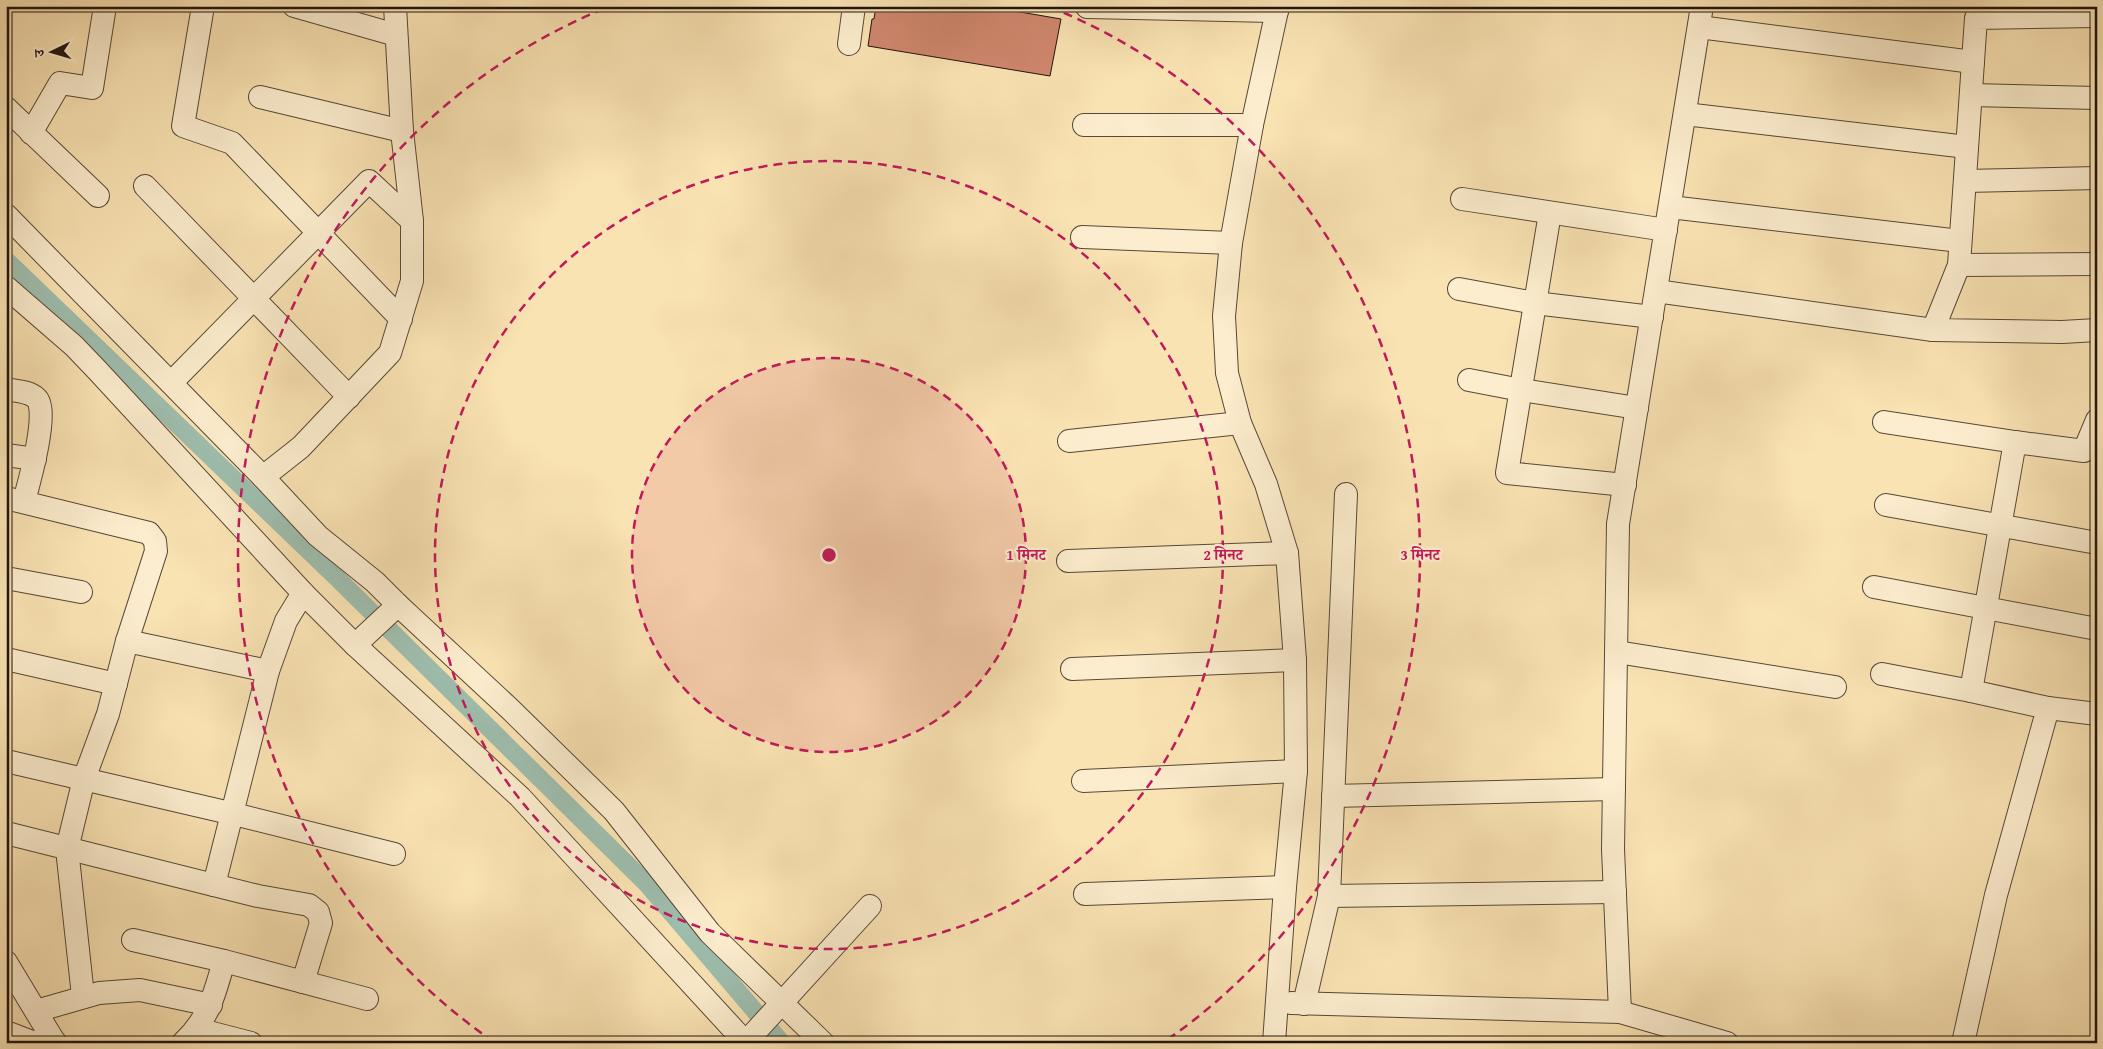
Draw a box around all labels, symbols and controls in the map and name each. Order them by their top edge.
north arrow [28,28,78,78]
text: उ [29,48,49,59]
text: 1 मिनट [1006,544,1047,565]
text: 2 मिनट [1203,544,1244,565]
text: 3 मिनट [1400,544,1441,565]
centre of rings [820,546,838,564]

